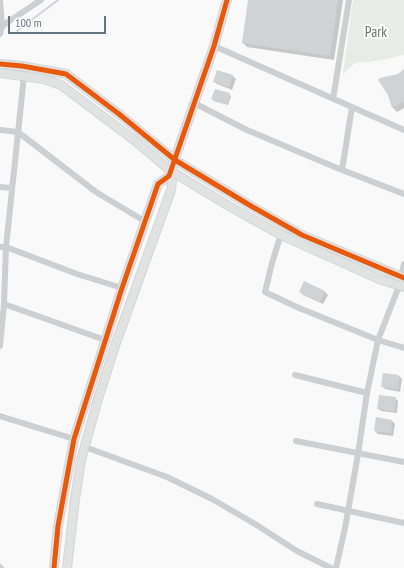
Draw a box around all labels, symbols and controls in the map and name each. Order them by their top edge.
scale bar [10,8,108,34]
text: 100 m [15,15,42,30]
park label: Park [365,24,387,42]

